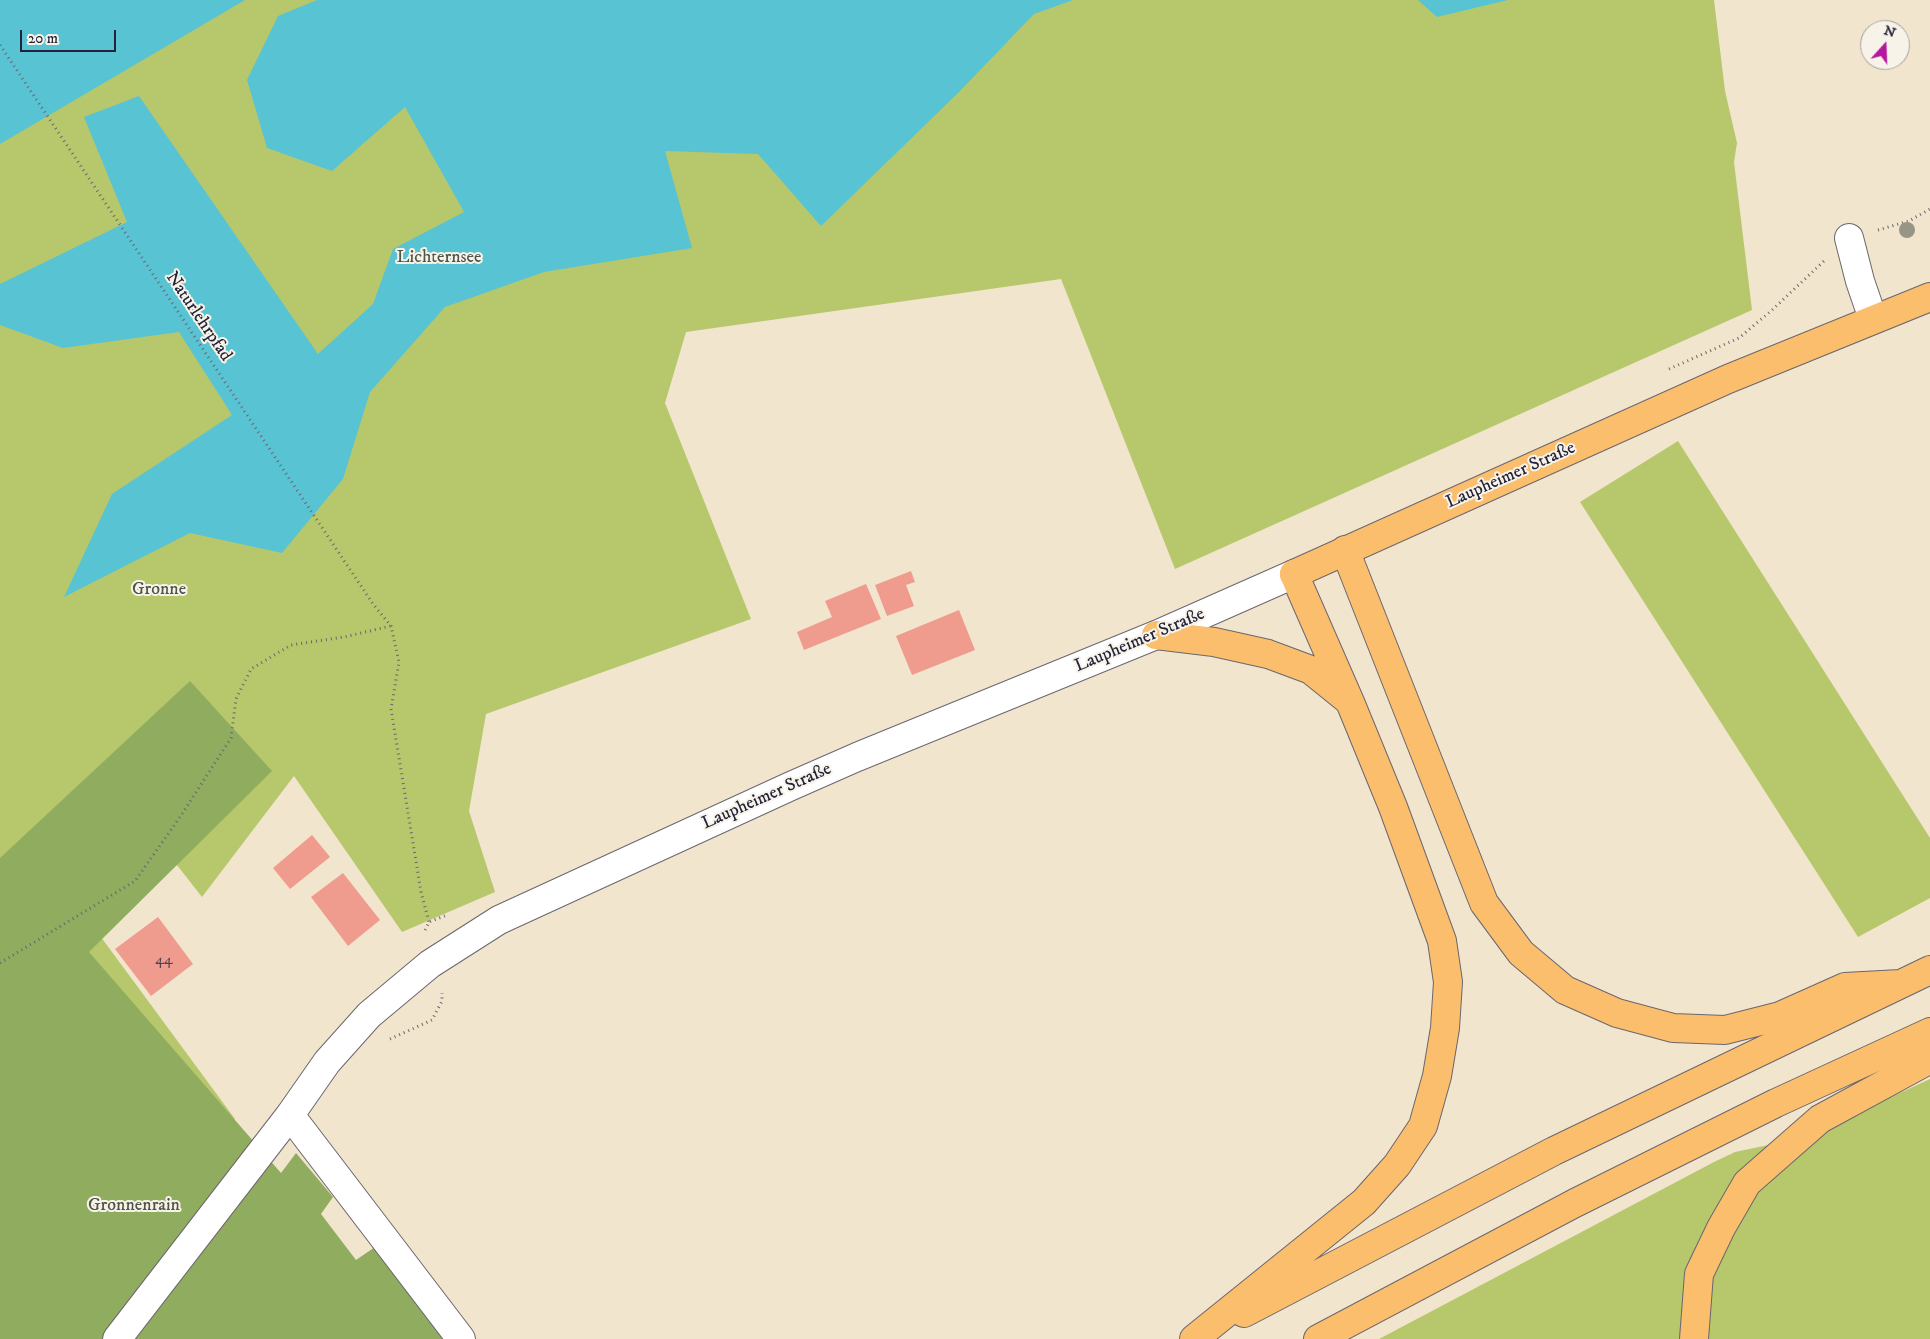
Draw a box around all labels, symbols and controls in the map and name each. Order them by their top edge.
scale bar [22,20,119,52]
north arrow [1860,20,1910,70]
text: N [1881,21,1898,42]
text: 20 m [28,29,58,48]
park label: Lichternsee [397,247,481,269]
street label: Naturlehrpfad [160,268,236,366]
street label: Laupheimer Straße [1443,438,1579,514]
park label: Gronne [132,579,186,601]
street label: Laupheimer Straße [1072,604,1208,678]
street label: Laupheimer Straße [699,759,835,835]
house number: 44 [155,952,173,970]
park label: Gronnenrain [88,1195,180,1217]

